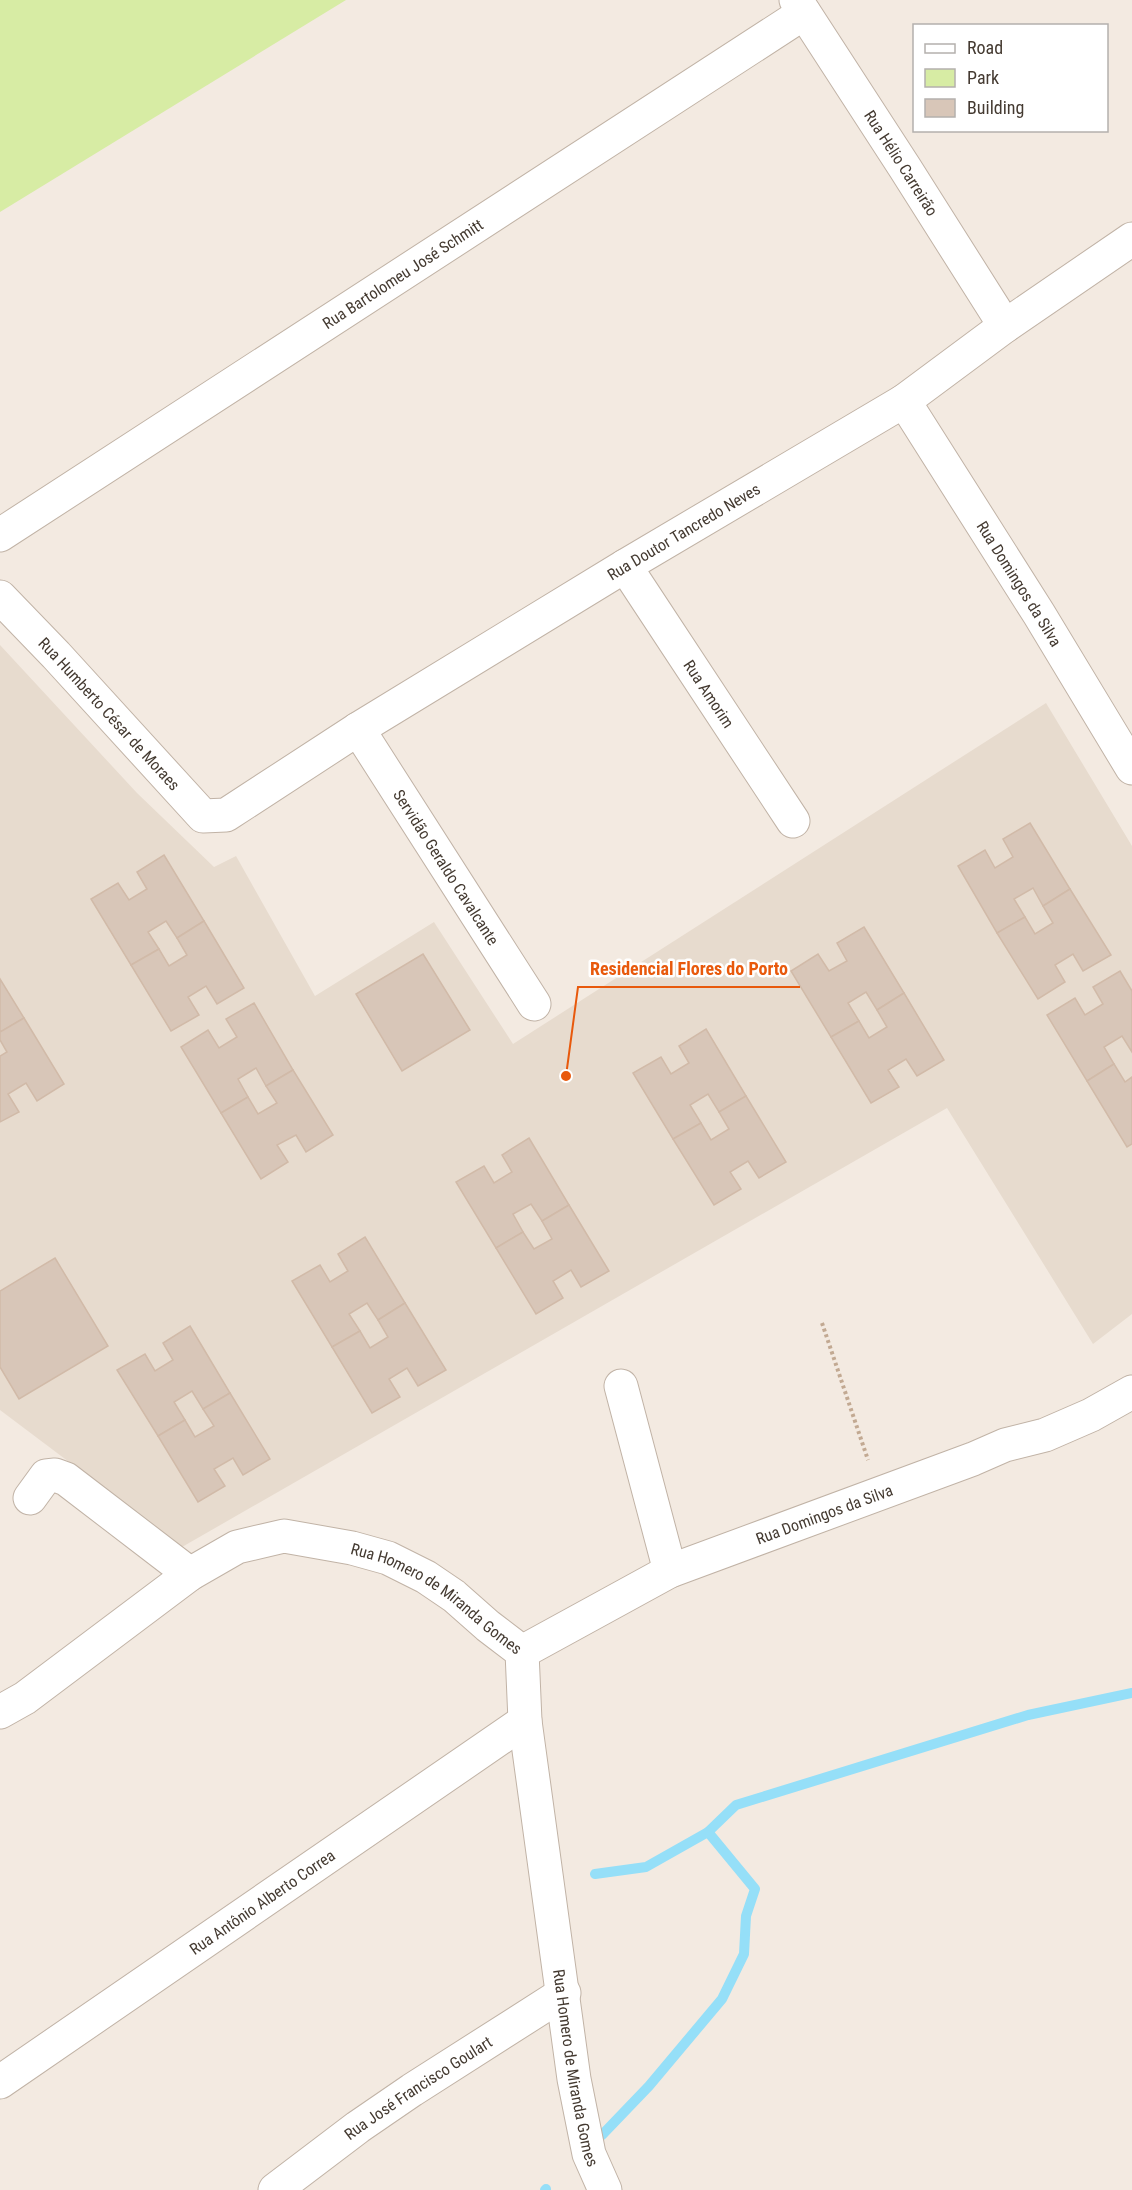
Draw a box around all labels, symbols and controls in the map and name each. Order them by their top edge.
legend [913,24,1108,132]
text: Road [967,37,1003,58]
text: Park [967,67,999,88]
text: Building [967,97,1024,118]
street label: Rua Hélio Carreirão [860,106,942,219]
street label: Rua Bartolomeu José Schmitt [319,214,487,333]
street label: Rua Doutor Tancredo Neves [604,479,763,584]
street label: Rua Domingos da Silva [973,517,1066,650]
street label: Rua Humberto César de Moraes [35,633,184,794]
street label: Rua Amorim [680,656,738,731]
street label: Servidão Geraldo Cavalcante [390,786,503,948]
callout: Residencial Flores do Porto [578,951,800,987]
text: Residencial Flores do Porto [590,958,788,979]
street label: Rua Domingos da Silva [753,1480,895,1548]
street label: Rua Homero de Miranda Gomes [349,1539,526,1658]
street label: Rua Antônio Alberto Correa [186,1845,338,1958]
street label: Rua Homero de Miranda Gomes [550,1968,603,2169]
street label: Rua José Francisco Goulart [340,2032,496,2144]

